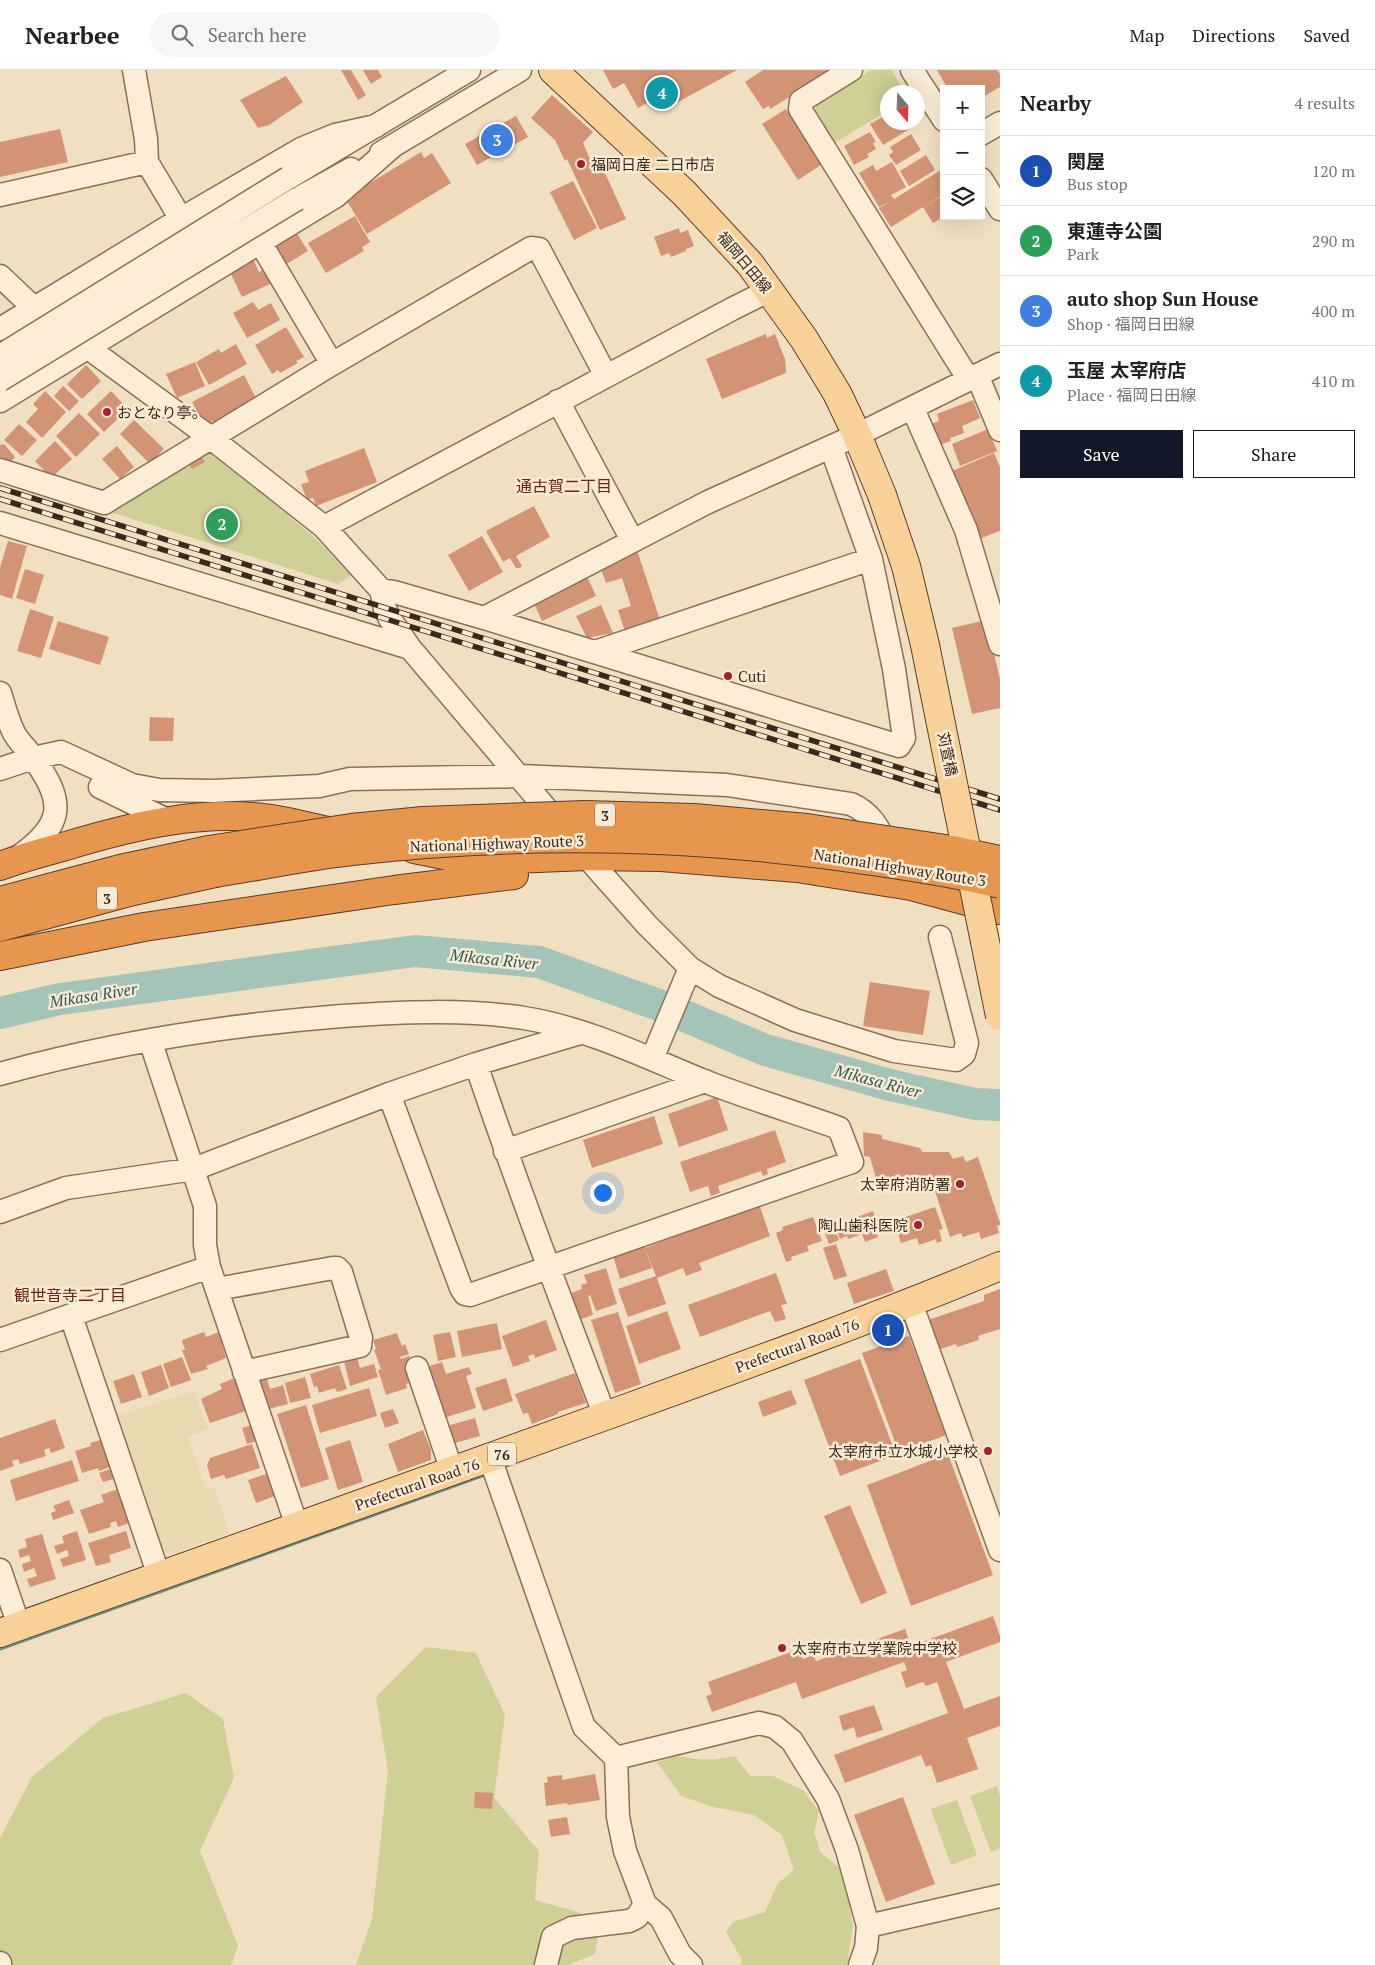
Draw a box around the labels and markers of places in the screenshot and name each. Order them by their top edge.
pin: 4 [646,74,678,112]
pin: 3 [481,121,513,159]
place label: 福岡日産 二日市店 [591,154,715,174]
marker: 福岡日産 二日市店 [575,158,587,170]
place label: おとなり亭。 [117,402,207,422]
marker: おとなり亭。 [101,406,113,418]
pin: 2 [206,505,238,543]
place label: Cuti [738,666,766,686]
marker: Cuti [722,670,734,682]
place label: 太宰府消防署 [860,1174,950,1194]
marker: 太宰府消防署 [954,1178,966,1190]
place label: 陶山歯科医院 [818,1215,908,1235]
marker: 陶山歯科医院 [912,1219,924,1231]
pin: 1 [872,1311,904,1349]
place label: 太宰府市立水城小学校 [828,1441,978,1461]
marker: 太宰府市立水城小学校 [982,1445,994,1457]
place label: 太宰府市立学業院中学校 [792,1638,957,1658]
marker: 太宰府市立学業院中学校 [776,1642,788,1654]

